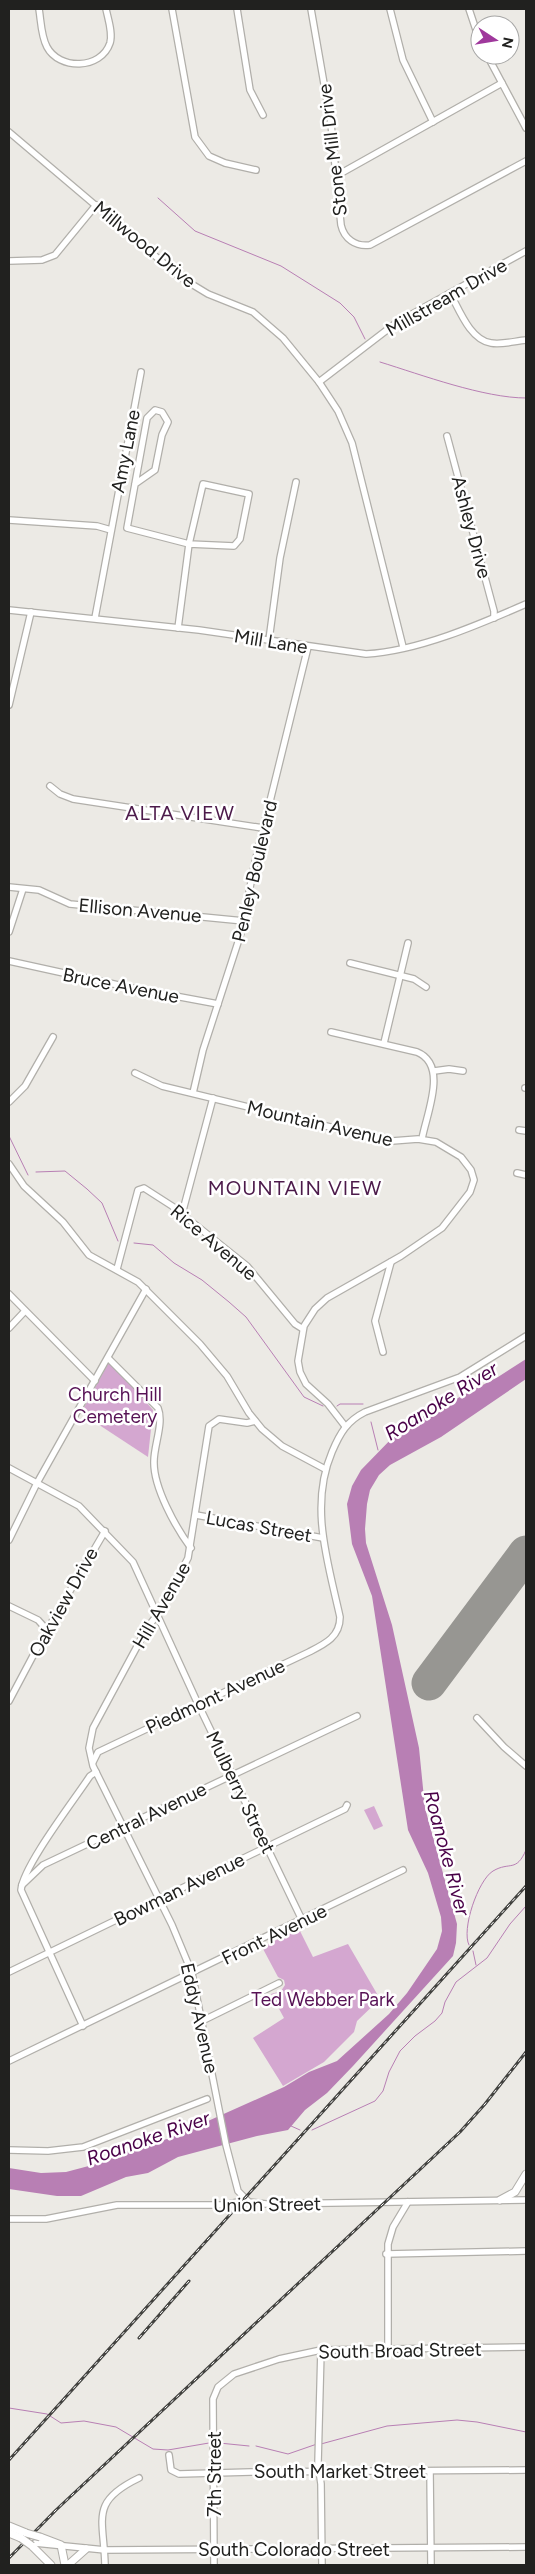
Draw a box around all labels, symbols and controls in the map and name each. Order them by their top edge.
north arrow [470,15,520,65]
text: N [498,36,517,50]
street label: Stone Mill Drive [313,83,352,217]
street label: Millwood Drive [89,196,201,293]
street label: Millstream Drive [382,253,511,341]
street label: Amy Lane [106,408,145,495]
street label: Ashley Drive [447,473,496,581]
street label: Mill Lane [233,624,309,659]
street label: Penley Boulevard [227,798,282,944]
district label: ALTA VIEW [125,801,235,825]
street label: Ellison Avenue [77,894,202,927]
street label: Bruce Avenue [61,963,181,1008]
street label: Mountain Avenue [245,1096,395,1151]
district label: MOUNTAIN VIEW [208,1176,382,1200]
street label: Rice Avenue [166,1200,262,1285]
water label: Roanoke River [380,1356,503,1445]
park label: Church Hill Cemetery [68,1383,162,1428]
street label: Lucas Street [204,1506,314,1547]
street label: Oakview Drive [24,1543,103,1661]
street label: Hill Avenue [127,1558,195,1653]
street label: Piedmont Avenue [142,1654,288,1739]
street label: Mulberry Street [201,1727,280,1857]
street label: Central Avenue [82,1777,210,1856]
water label: Roanoke River [419,1788,476,1920]
street label: Bowman Avenue [110,1848,248,1931]
street label: Front Avenue [218,1899,331,1970]
street label: Eddy Avenue [176,1961,223,2075]
park label: Ted Webber Park [251,1988,395,2011]
water label: Roanoke River [83,2105,214,2170]
street label: Union Street [213,2192,321,2217]
street label: South Broad Street [318,2338,482,2363]
street label: 7th Street [203,2431,226,2517]
street label: South Market Street [254,2460,426,2483]
street label: South Colorado Street [198,2538,390,2561]

